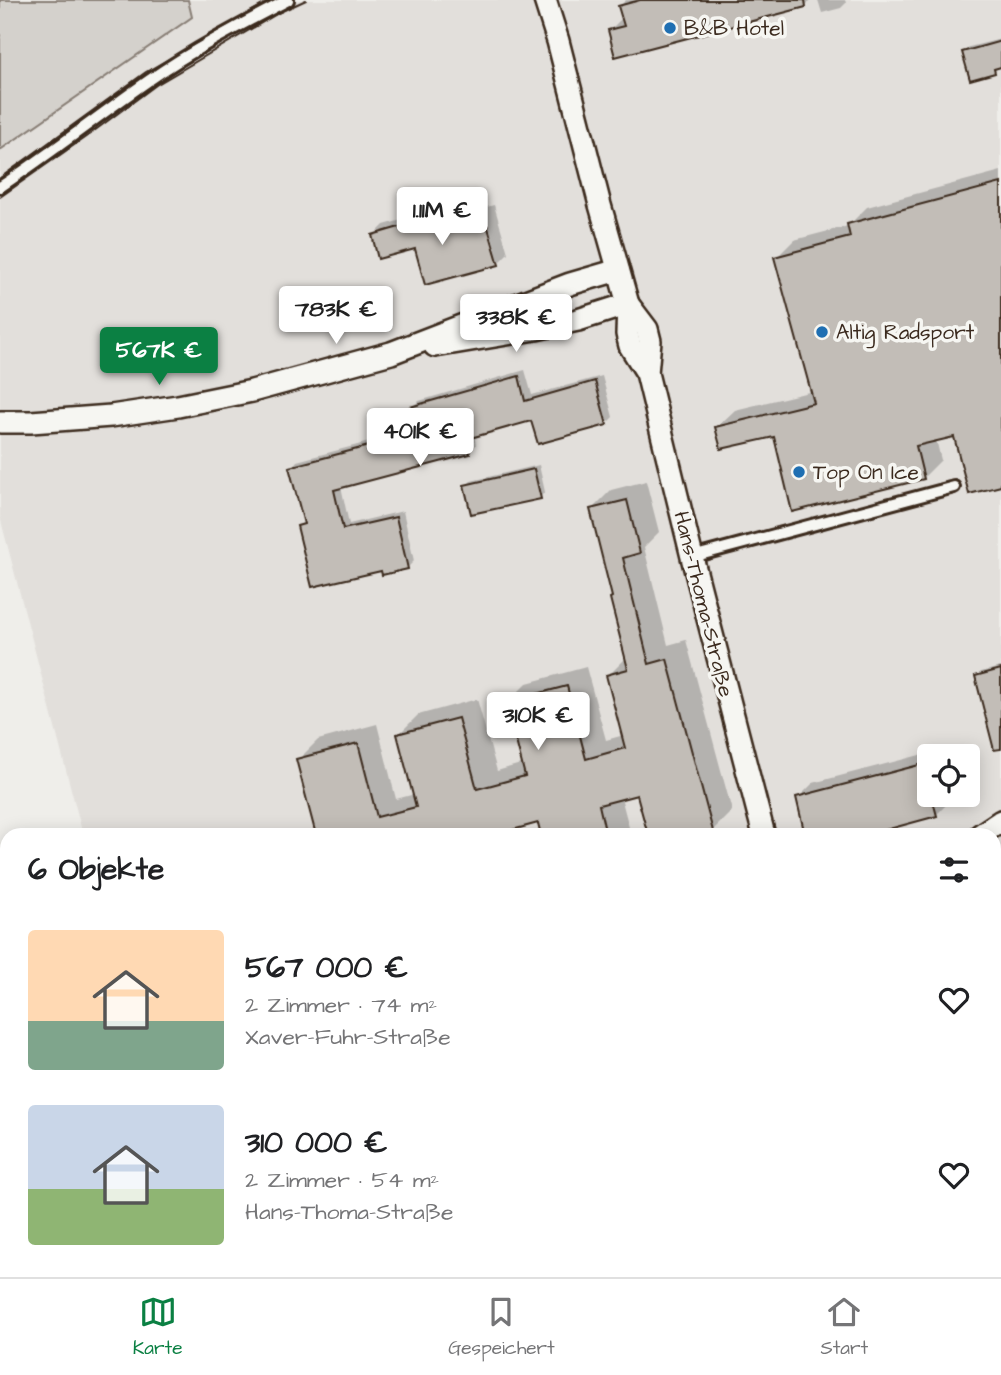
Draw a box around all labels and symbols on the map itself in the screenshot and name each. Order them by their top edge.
place label: B&B Hotel [684,14,784,43]
marker: B&B Hotel [662,20,678,36]
pin: 1.11M € [377,188,507,247]
pin: 783K € [279,286,393,346]
pin: 338K € [459,294,573,354]
place label: Altig Radsport [836,318,975,349]
marker: Altig Radsport [814,324,830,340]
pin: 567K € [102,328,216,387]
pin: 401K € [363,408,477,468]
place label: Top On Ice [813,458,919,488]
marker: Top On Ice [791,464,807,480]
street label: Hans-Thoma-Straße [666,508,741,700]
pin: 310K € [481,692,595,752]

